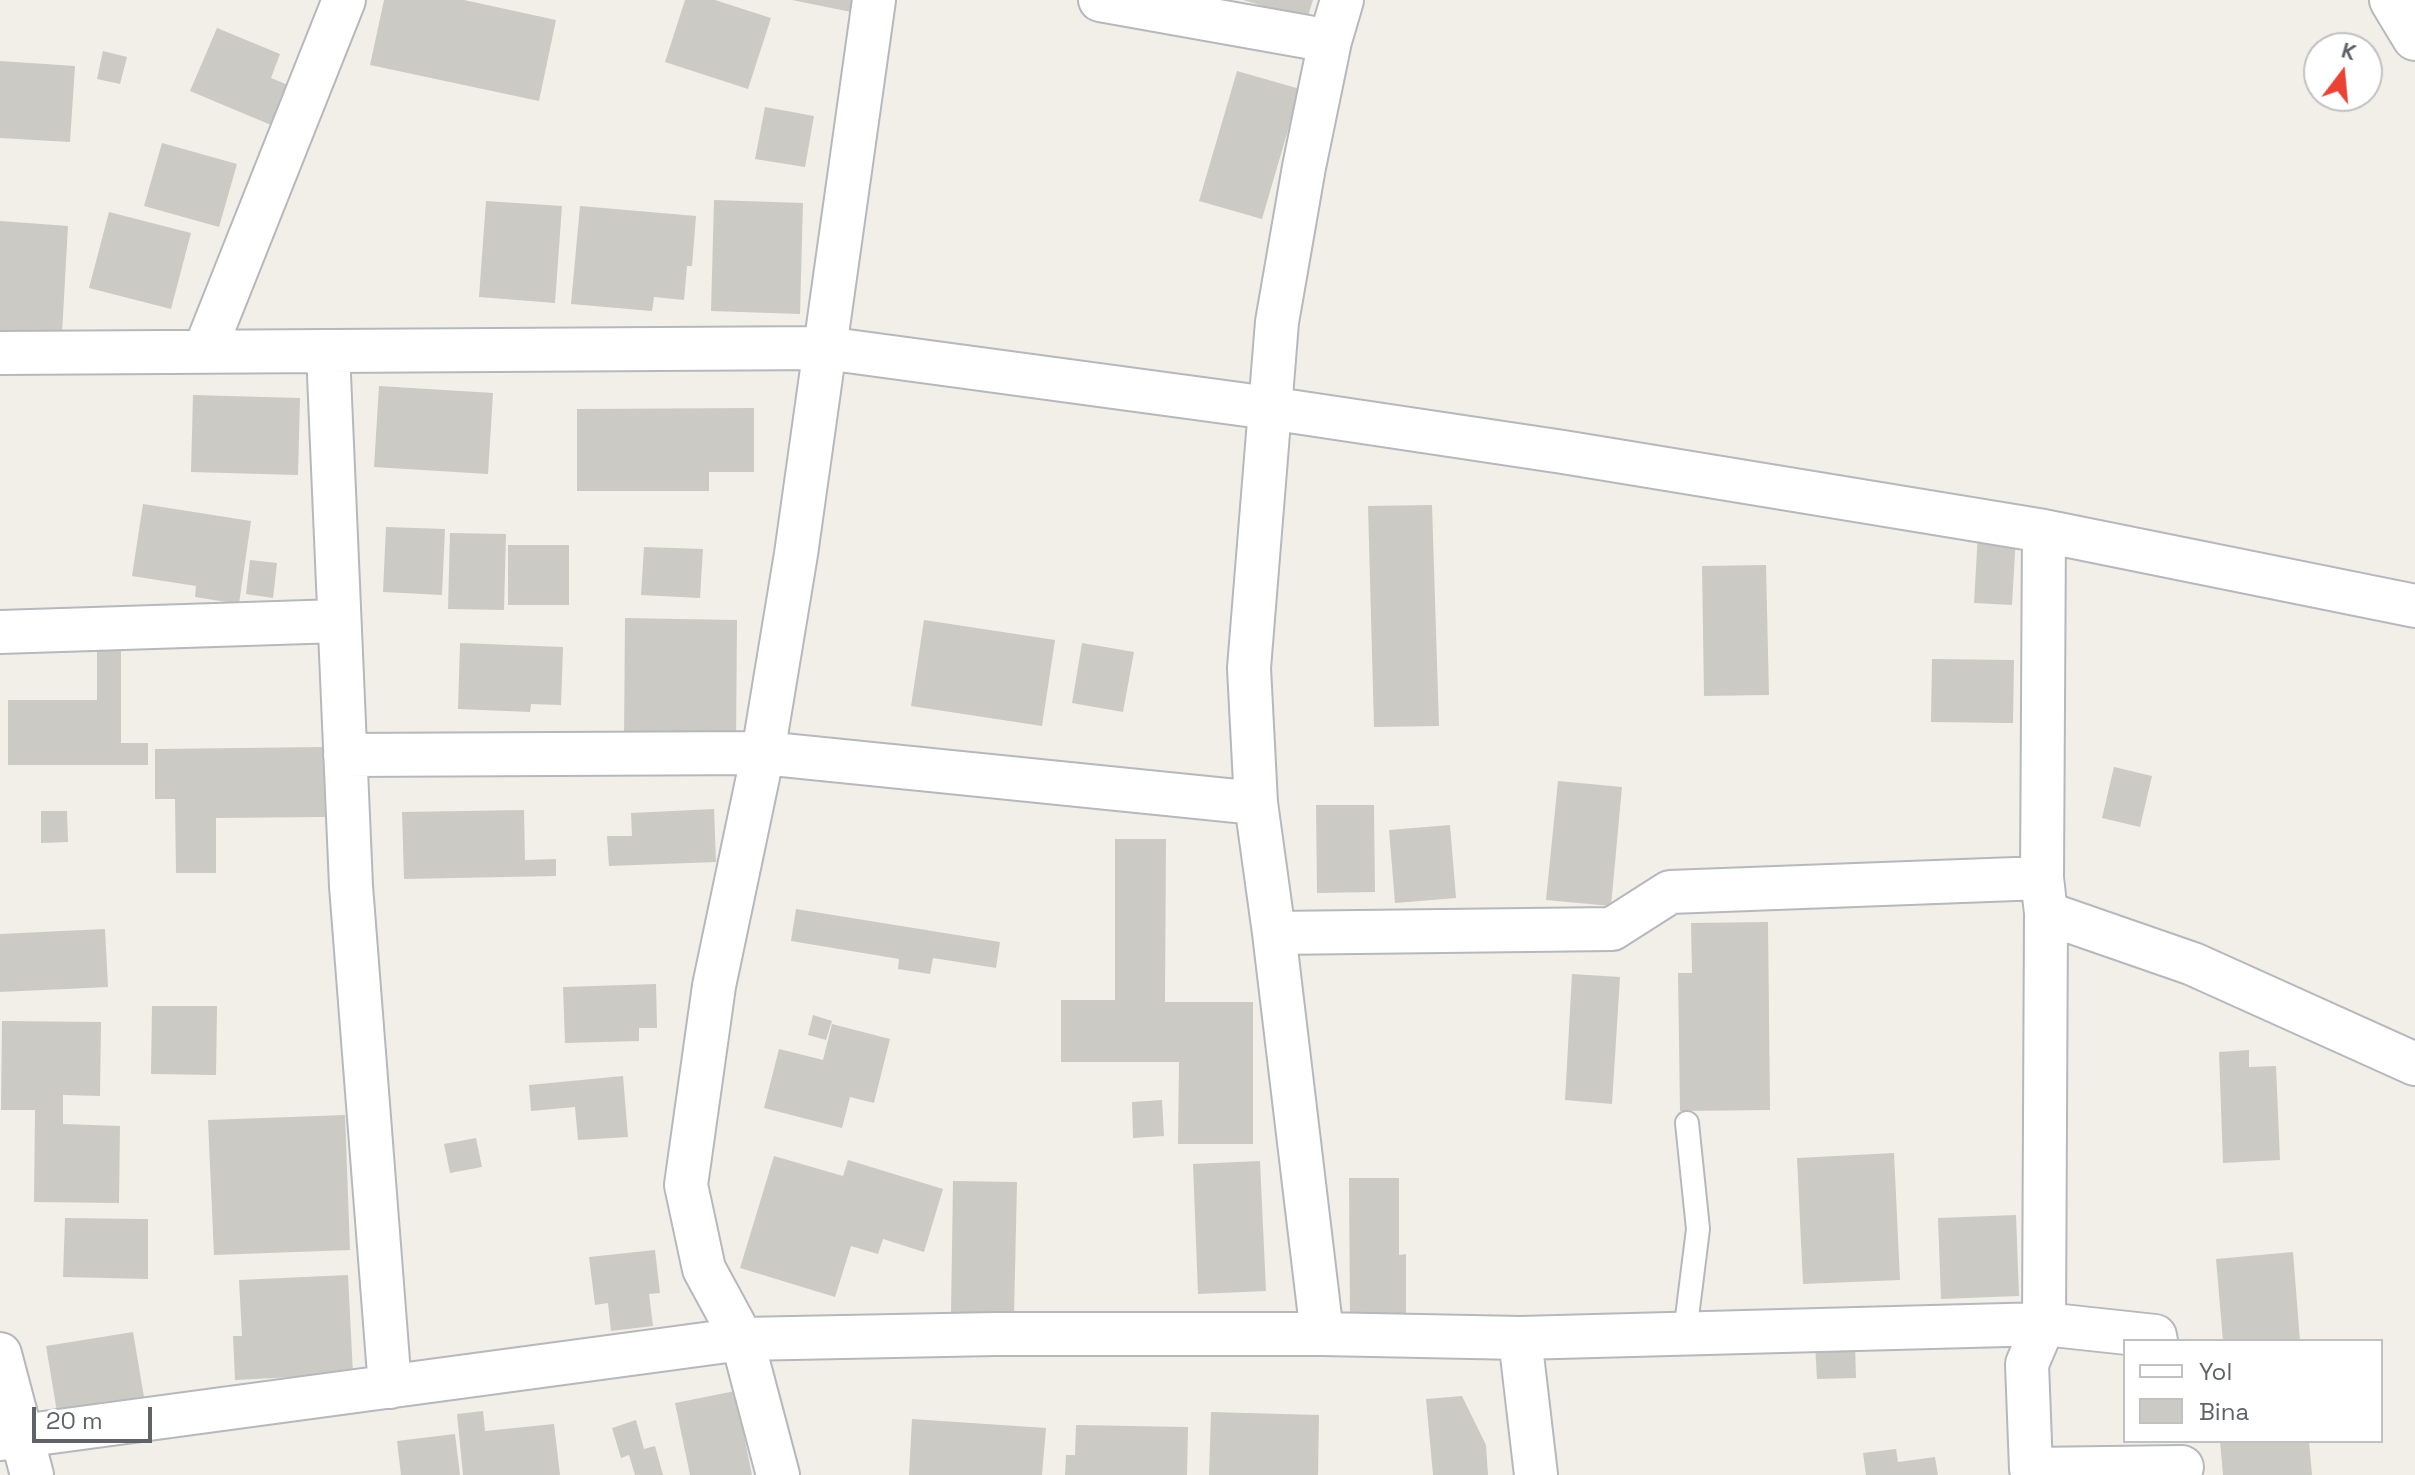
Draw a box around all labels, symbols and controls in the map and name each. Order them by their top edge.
north arrow [2303,32,2383,112]
text: K [2339,35,2360,66]
legend [2123,1339,2383,1443]
text: Yol [2199,1356,2232,1387]
scale bar [36,1391,156,1441]
text: Bina [2199,1396,2249,1427]
text: 20 m [46,1405,103,1436]

